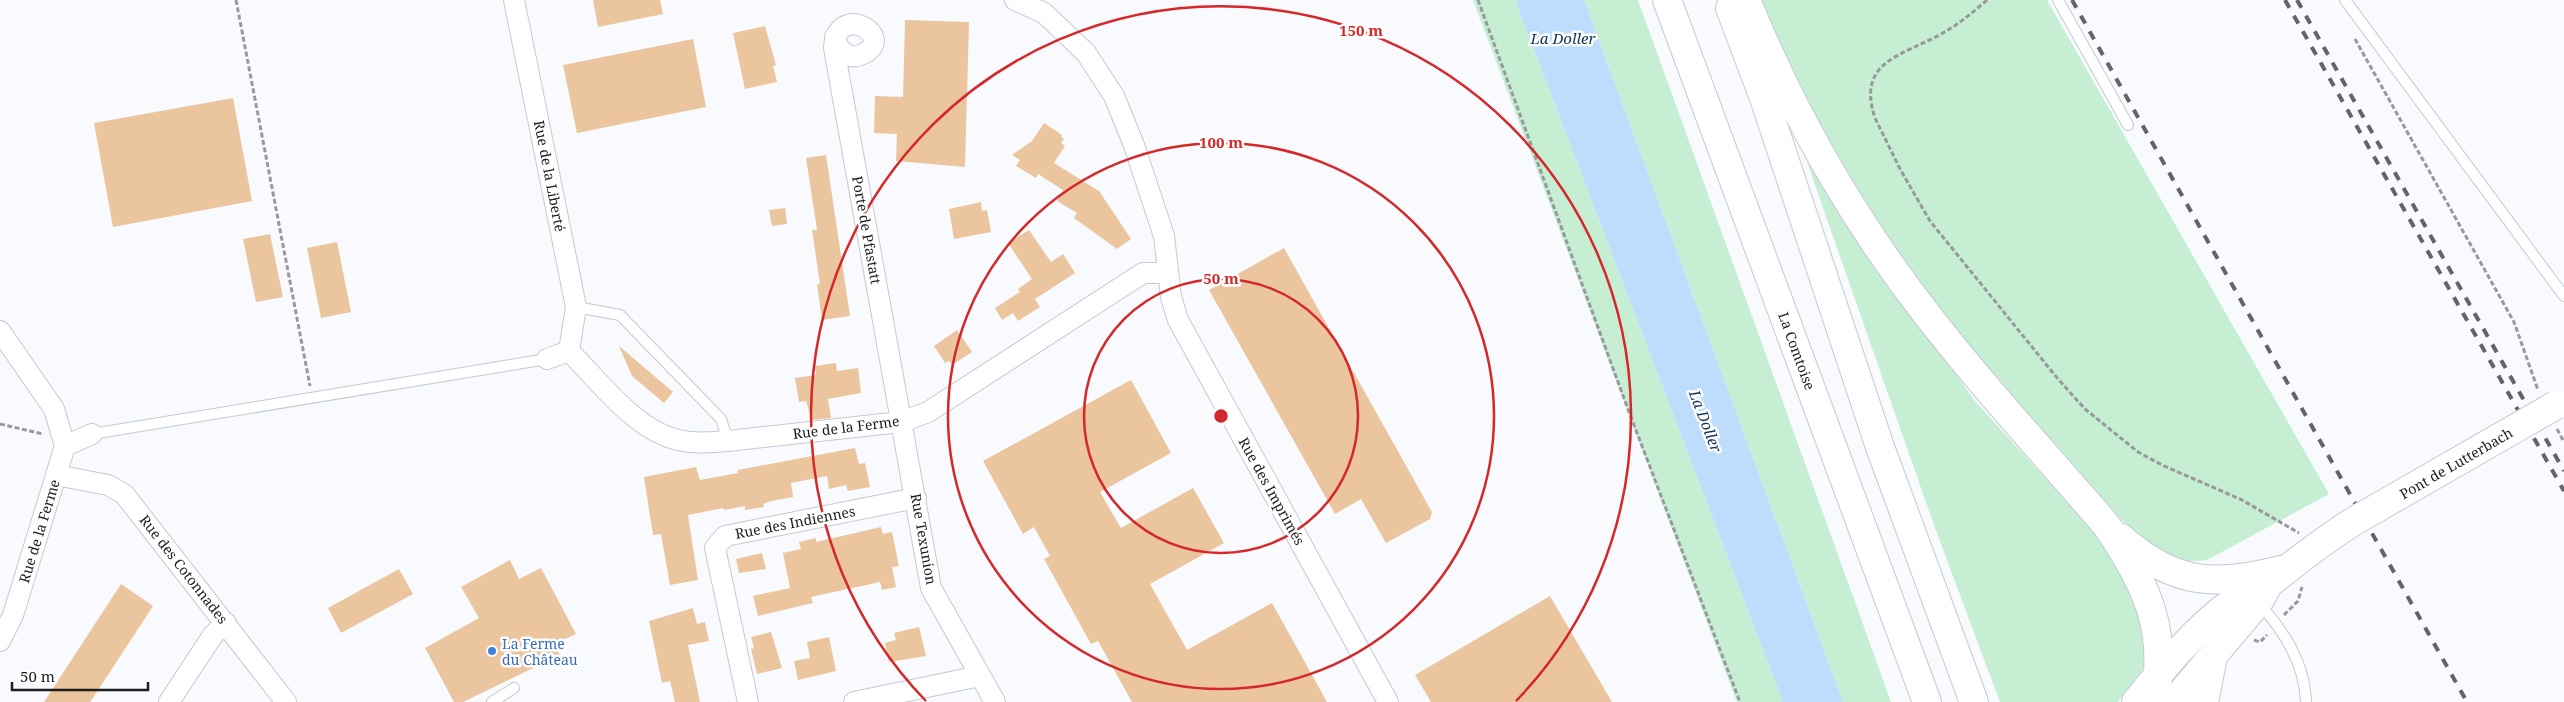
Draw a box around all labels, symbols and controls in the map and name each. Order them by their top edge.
text: 150 m [1339,20,1383,40]
water label: La Doller [1530,28,1596,48]
street label: Rue de la Liberté [530,119,570,233]
text: 100 m [1199,132,1243,152]
street label: Porte de Pfastatt [848,174,886,286]
text: 50 m [1203,268,1239,288]
street label: La Comtoise [1774,309,1820,393]
water label: La Doller [1685,386,1727,456]
centre of rings [1212,407,1230,425]
street label: Rue de la Ferme [792,411,900,443]
street label: Pont de Lutterbach [2396,423,2516,503]
street label: Rue des Imprimés [1235,434,1309,548]
street label: Rue de la Ferme [14,477,64,585]
street label: Rue Texunion [907,492,941,586]
street label: Rue des Indiennes [733,501,857,543]
street label: Rue des Cotonnades [135,511,233,627]
place label: La Ferme du Château [502,634,578,669]
marker: La Ferme du Château [486,645,498,657]
scale bar [12,660,149,692]
text: 50 m [20,666,55,686]

